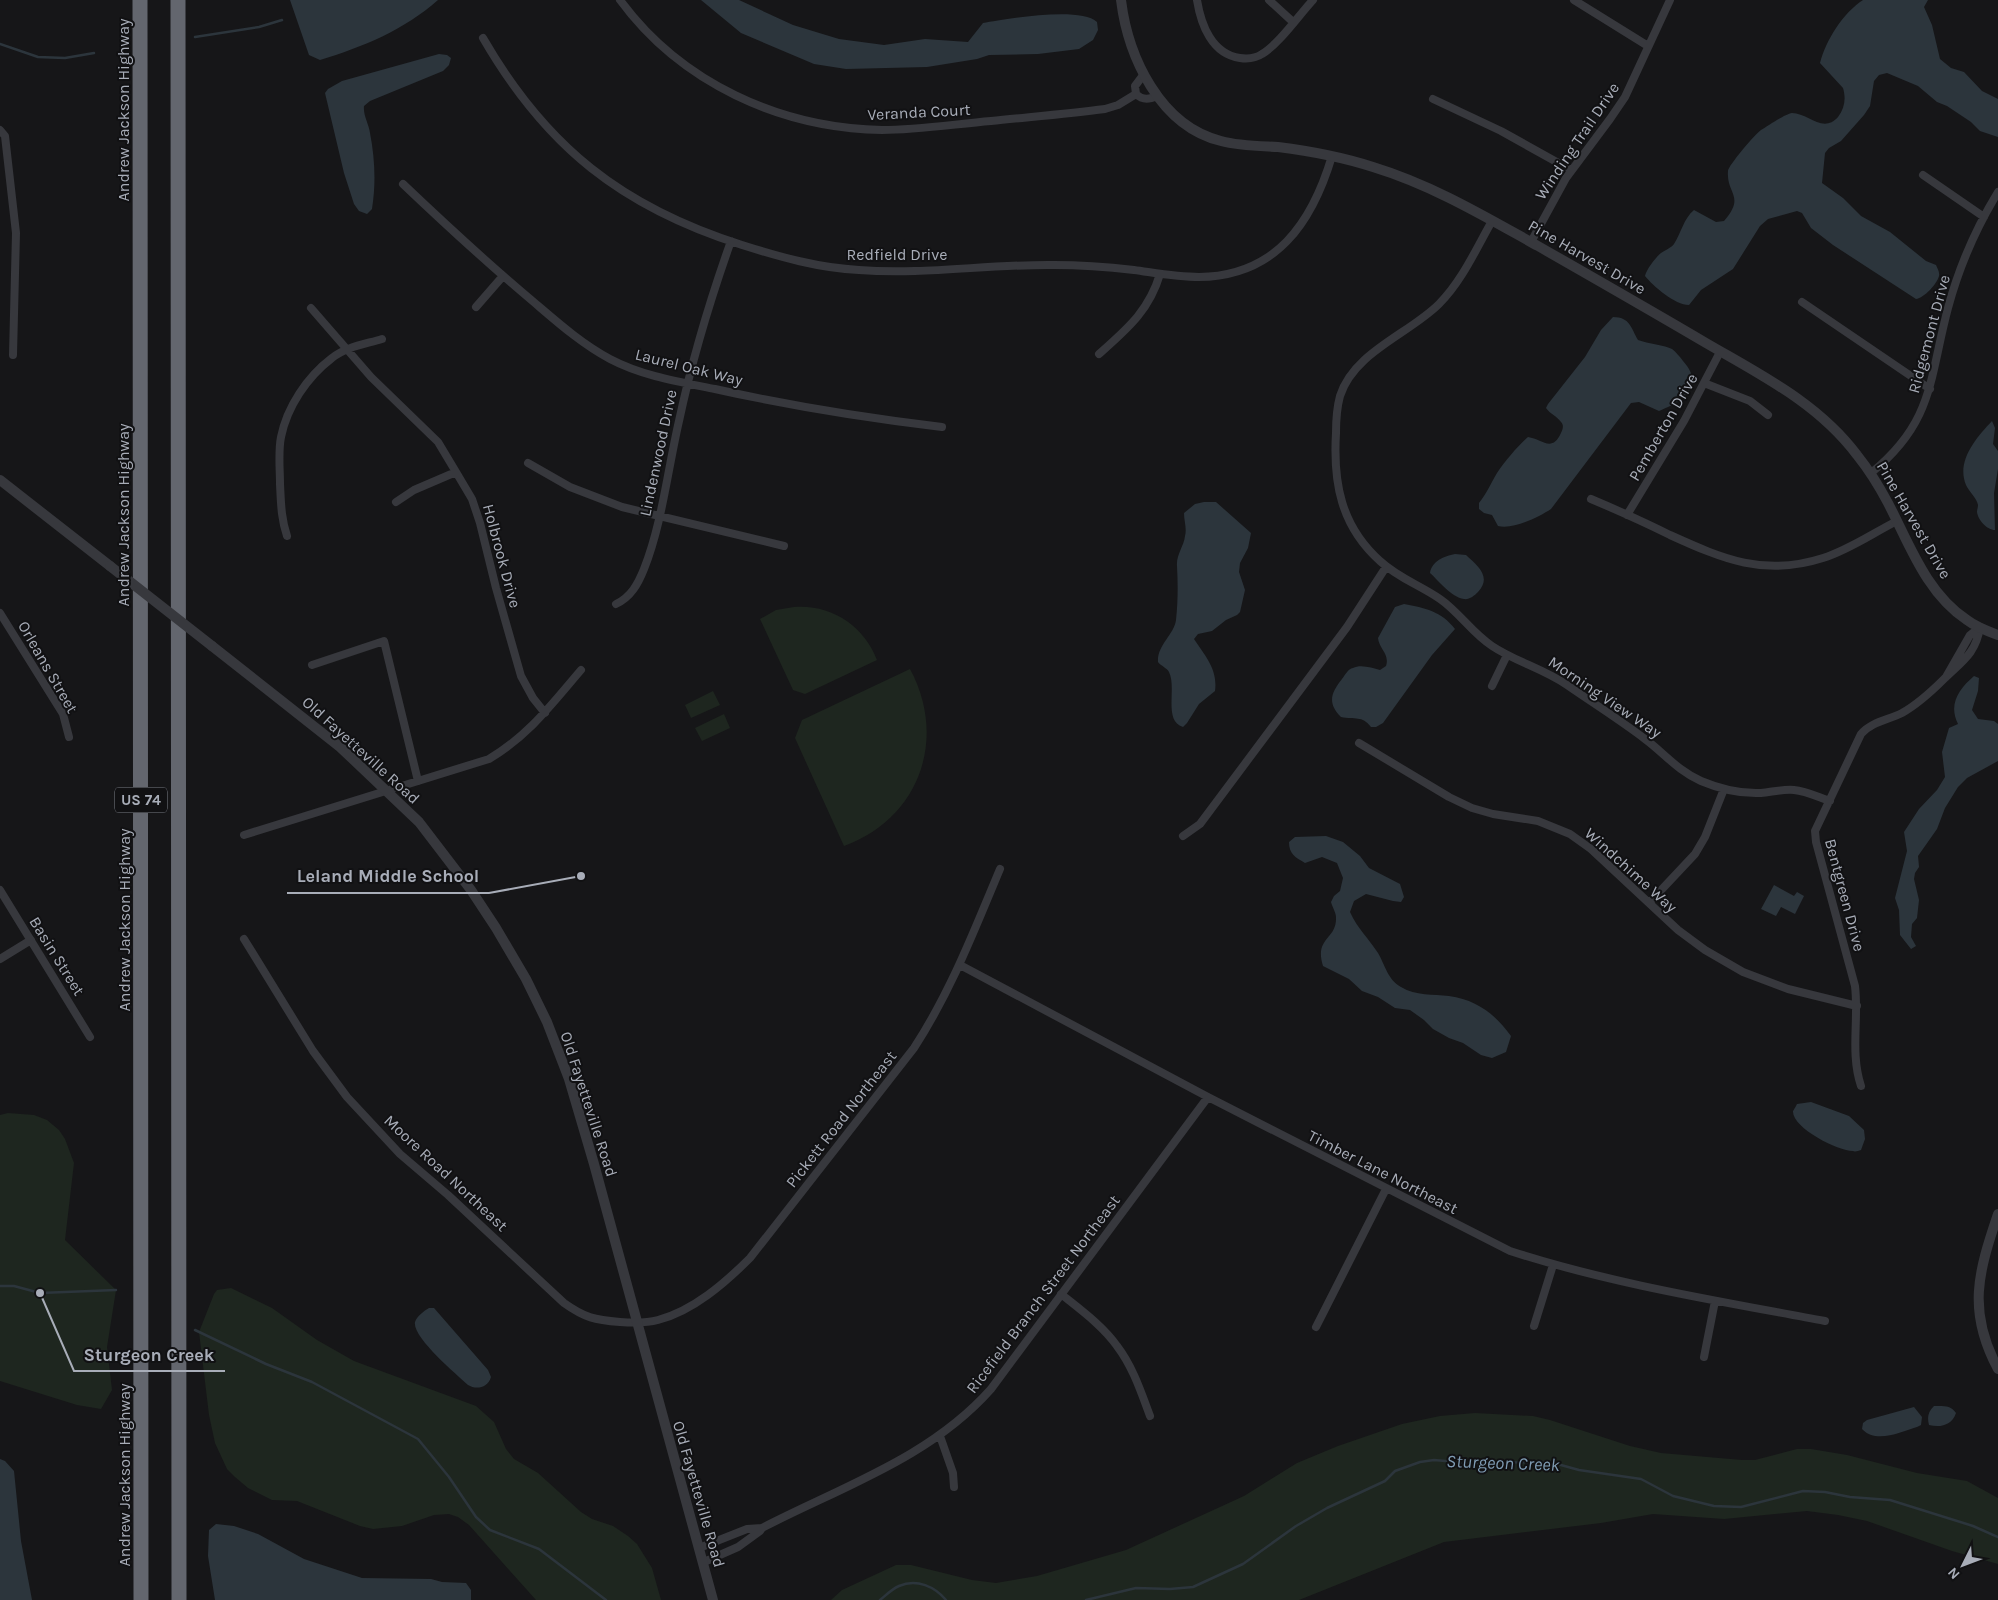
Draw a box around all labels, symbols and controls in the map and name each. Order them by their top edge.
street label: Andrew Jackson Highway [114,18,133,201]
street label: Winding Trail Drive [1531,79,1623,203]
street label: Veranda Court [867,100,971,124]
street label: Pine Harvest Drive [1525,216,1649,298]
street label: Redfield Drive [846,245,948,264]
street label: Ridgemont Drive [1904,273,1954,395]
street label: Laurel Oak Way [633,344,745,390]
street label: Pemberton Drive [1624,370,1702,484]
street label: Lindenwood Drive [635,388,681,518]
street label: Andrew Jackson Highway [114,423,133,606]
street label: Pine Harvest Drive [1873,458,1955,582]
street label: Holbrook Drive [479,502,525,610]
street label: Orleans Street [14,617,82,717]
street label: Morning View Way [1545,652,1666,742]
street label: Old Fayetteville Road [298,692,424,808]
road number: US 74 [115,788,167,812]
street label: Windchime Way [1581,823,1682,917]
street label: Andrew Jackson Highway [115,828,134,1011]
street label: Bentgreen Drive [1821,837,1869,953]
callout: Leland Middle School [287,860,489,893]
text: Leland Middle School [297,865,479,887]
street label: Basin Street [25,913,89,999]
street label: Old Fayetteville Road [557,1029,621,1179]
street label: Pickett Road Northeast [782,1047,900,1191]
street label: Moore Road Northeast [380,1111,512,1235]
street label: Timber Lane Northeast [1305,1126,1461,1218]
street label: Ricefield Branch Street Northeast [962,1191,1124,1397]
callout: Sturgeon Creek [74,1338,225,1371]
text: Sturgeon Creek [84,1344,215,1366]
street label: Andrew Jackson Highway [115,1383,134,1566]
street label: Old Fayetteville Road [669,1419,729,1569]
water label: Sturgeon Creek [1446,1450,1561,1476]
north arrow [1938,1540,1988,1590]
text: N [1944,1564,1963,1583]

